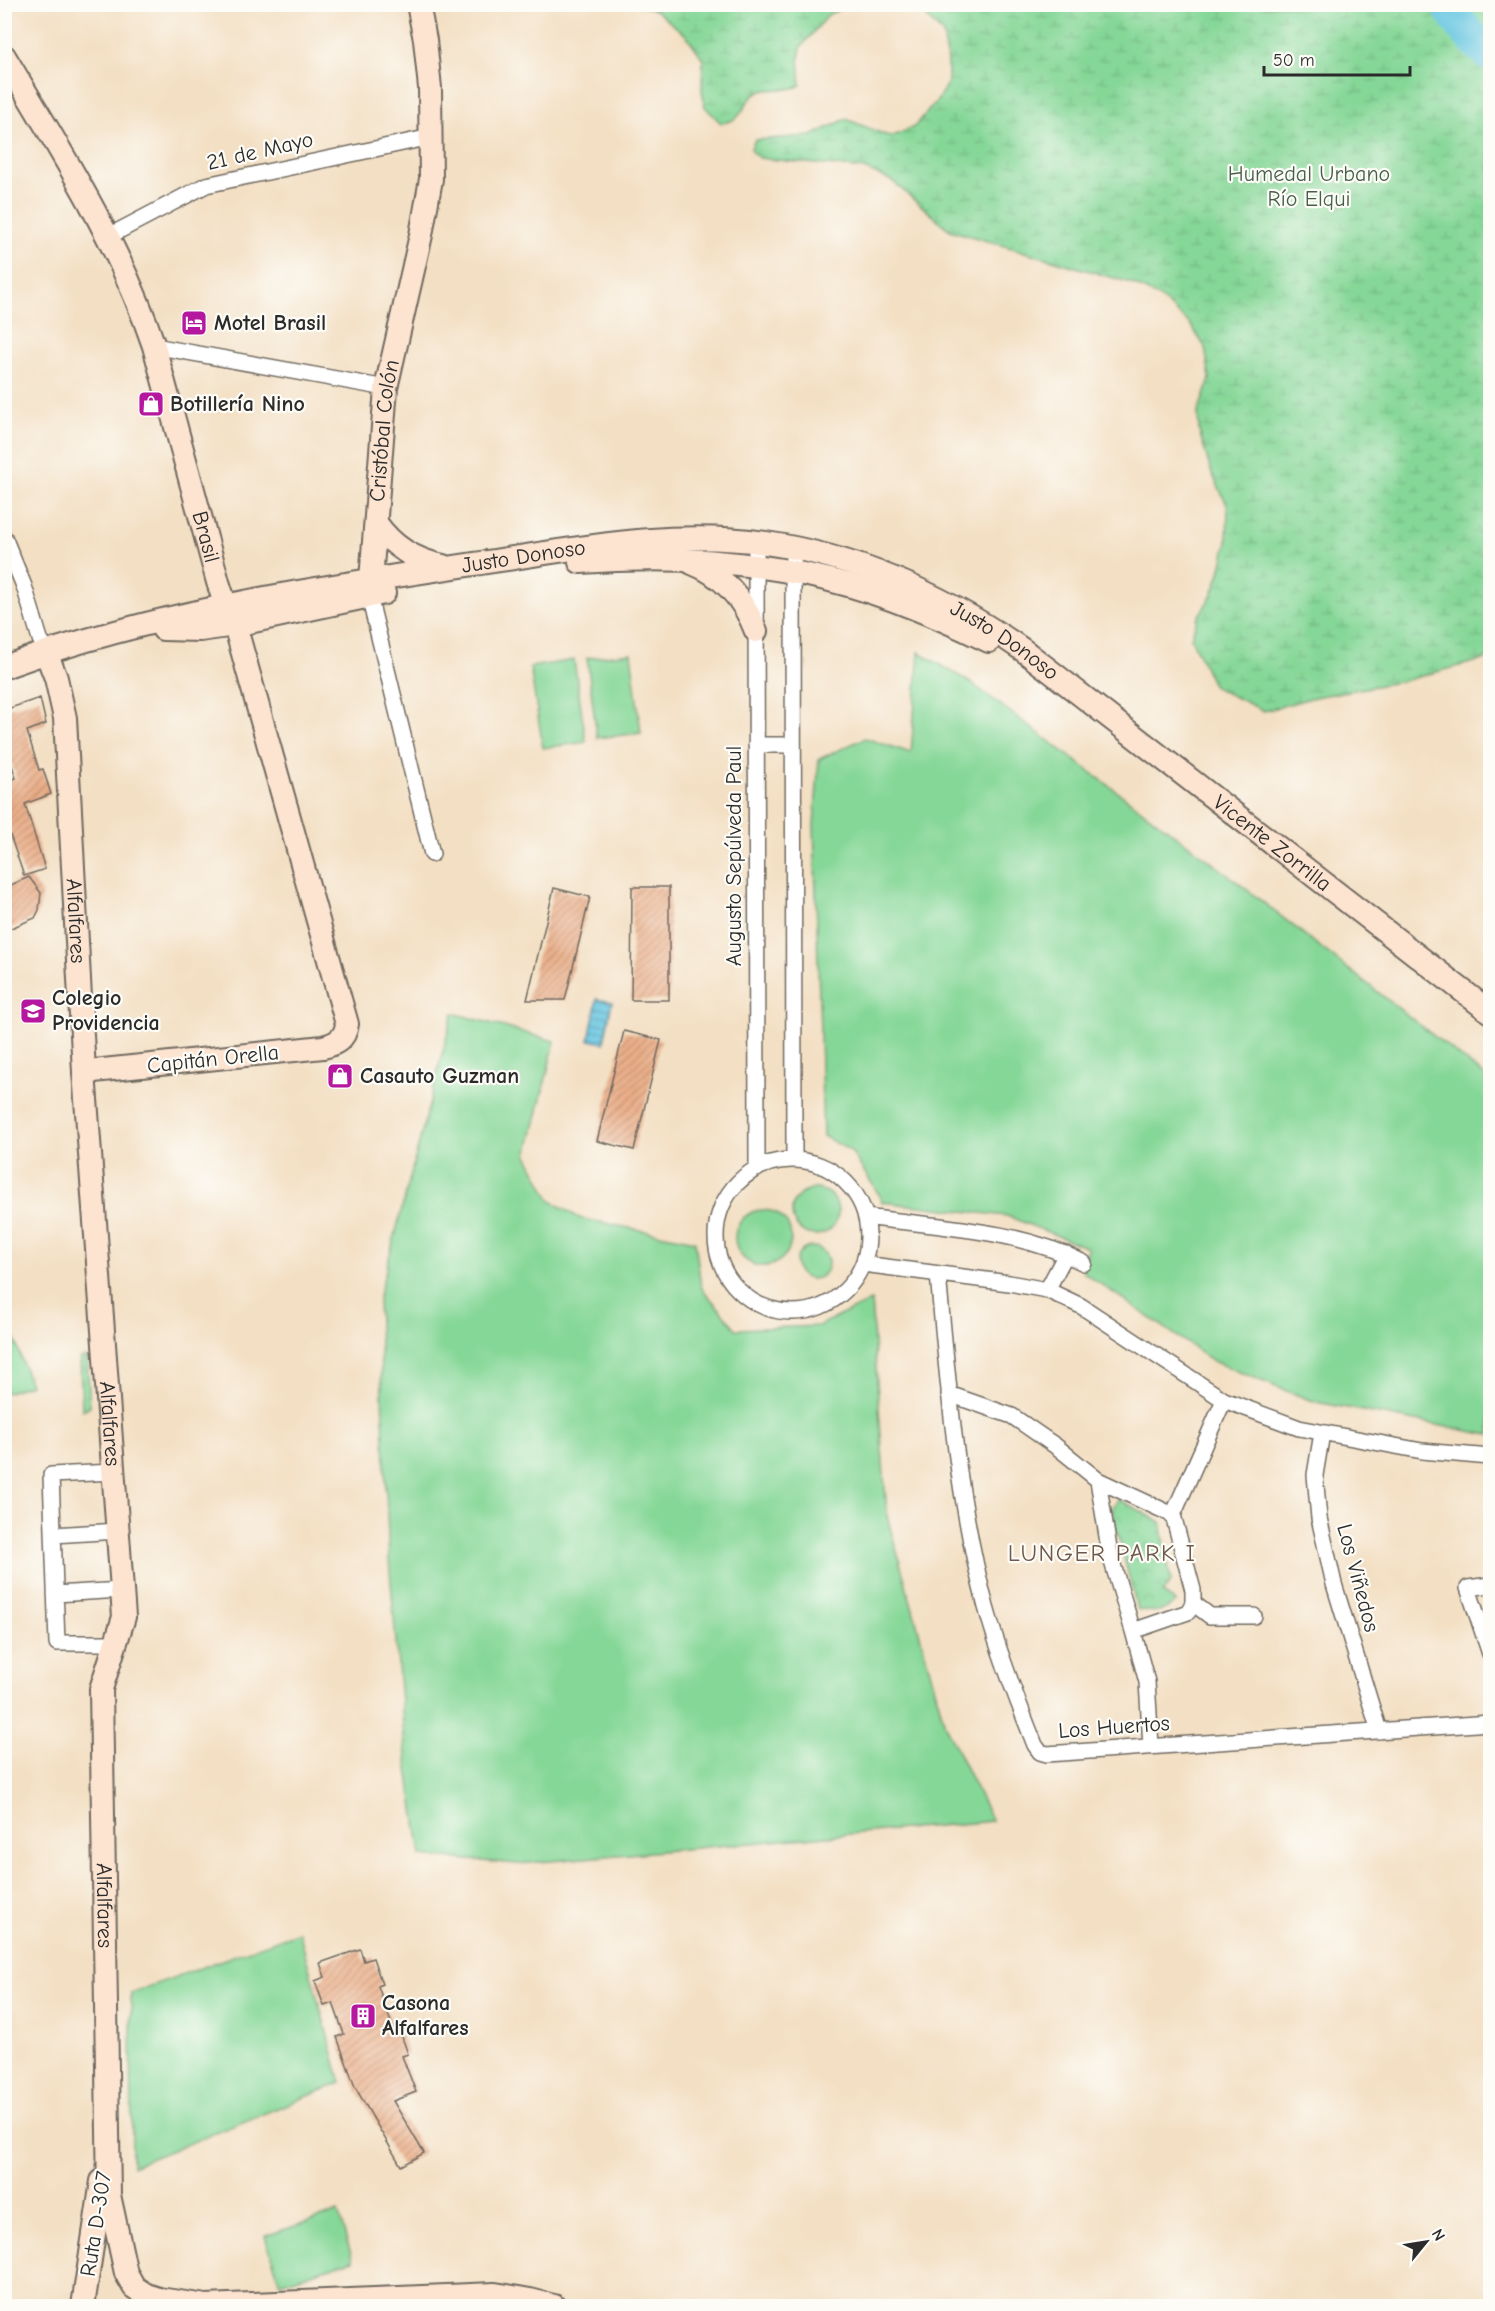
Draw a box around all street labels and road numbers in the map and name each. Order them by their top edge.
street label: 21 de Mayo [204,126,316,176]
street label: Cristóbal Colón [364,357,405,503]
street label: Brasil [186,508,225,566]
street label: Justo Donoso [460,534,587,579]
street label: Justo Donoso [946,595,1064,686]
street label: Augusto Sepúlveda Paul [721,746,747,966]
street label: Vicente Zorrilla [1208,789,1336,897]
street label: Alfalfares [61,878,91,964]
street label: Capitán Orella [146,1039,280,1079]
street label: Alfalfares [94,1380,126,1467]
street label: Los Viñedos [1331,1521,1385,1635]
street label: Los Huertos [1057,1710,1171,1744]
street label: Alfalfares [91,1863,118,1948]
street label: Ruta D-307 [75,2169,117,2279]

